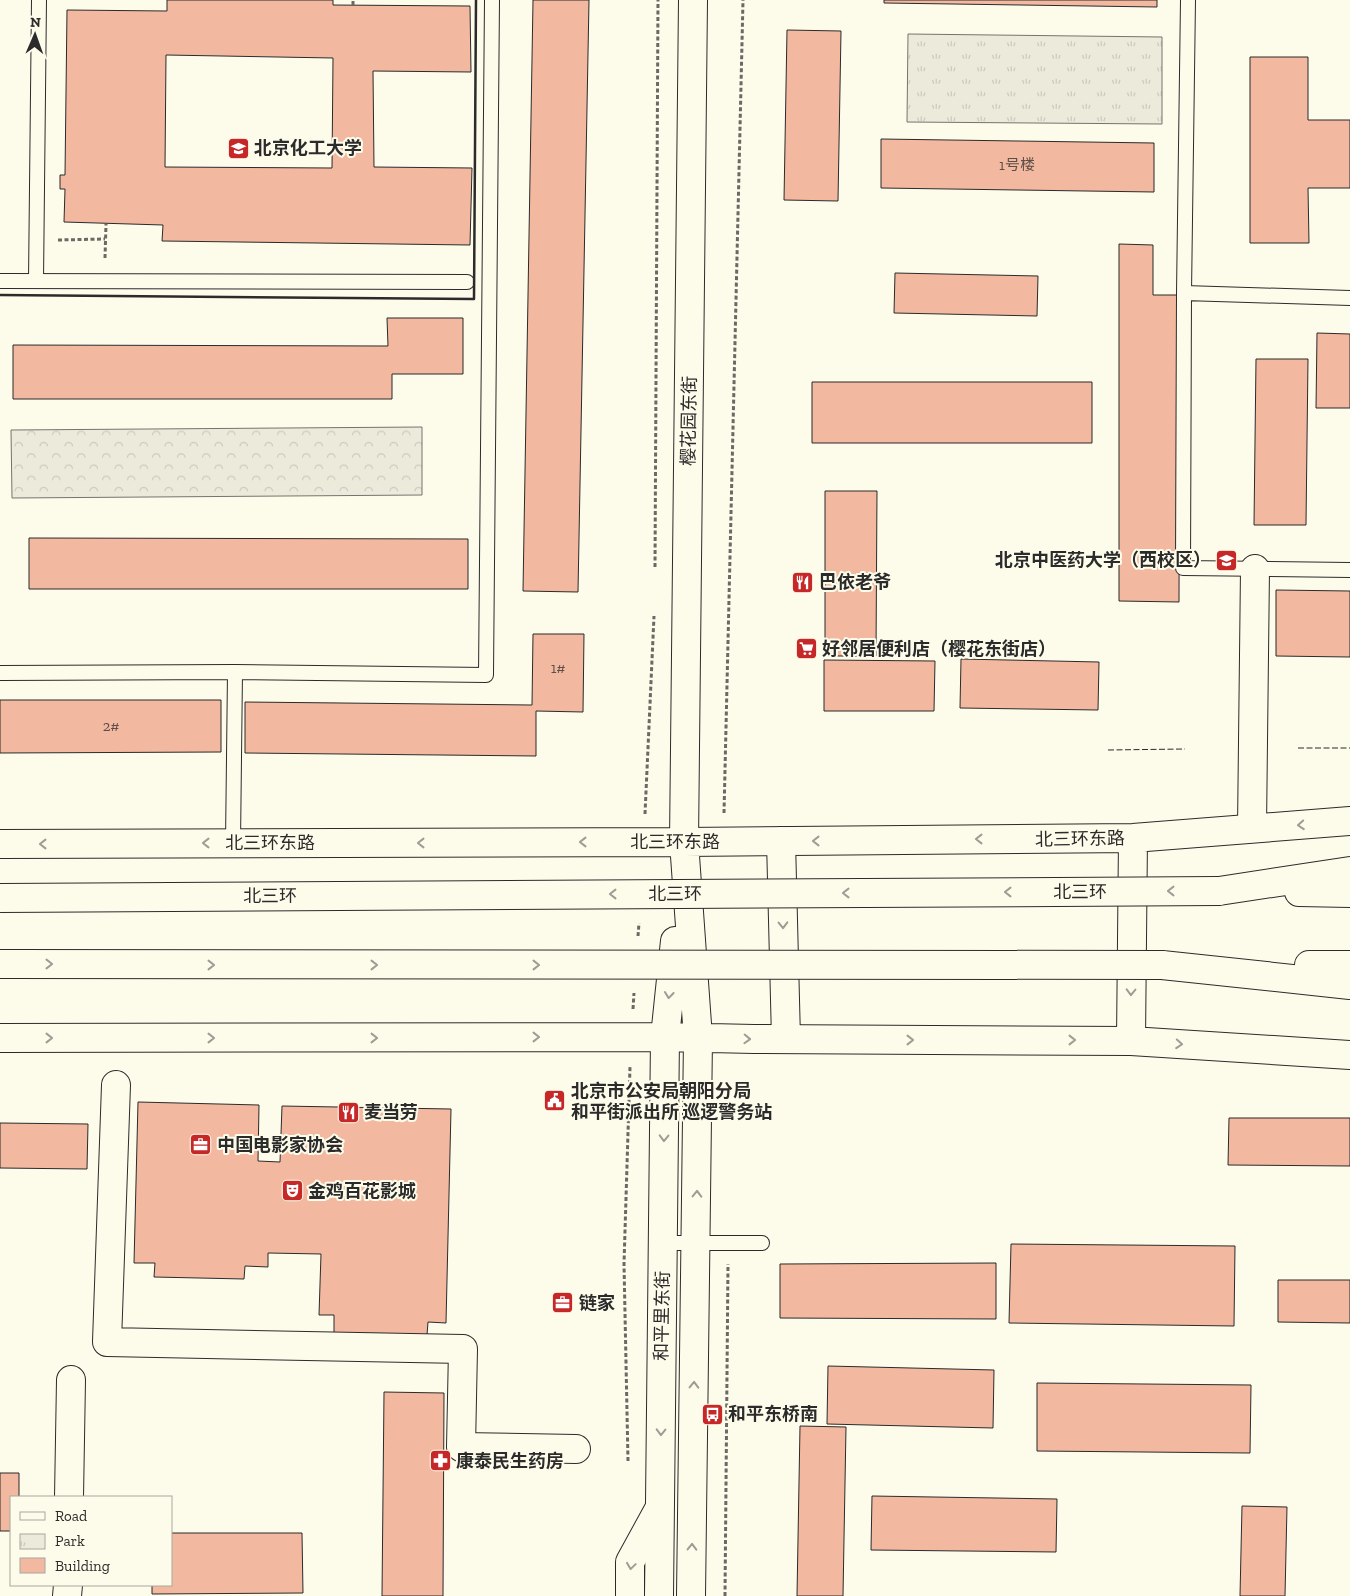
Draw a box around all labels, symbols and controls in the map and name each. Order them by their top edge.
north arrow [10,10,60,60]
text: N [30,14,41,31]
school or university icon: 北京化工大学 [226,136,250,160]
place label: 北京化工大学 [254,137,362,159]
house number: 1号楼 [999,156,1035,174]
street label: 樱花园东街 [677,376,701,466]
school or university icon: 北京中医药大学（西校区） [1215,548,1239,572]
place label: 北京中医药大学（西校区） [995,549,1211,571]
restaurant icon: 巴依老爷 [791,570,815,594]
place label: 巴依老爷 [819,571,891,593]
supermarket icon: 好邻居便利店（樱花东街店） [794,637,818,661]
place label: 好邻居便利店（樱花东街店） [822,638,1056,660]
house number: 1# [551,659,565,677]
house number: 2# [103,717,119,735]
one-way arrow [1297,819,1305,830]
street label: 北三环东路 [1035,827,1125,851]
street label: 北三环东路 [630,831,720,853]
street label: 北三环东路 [225,832,315,854]
one-way arrow [975,834,983,845]
one-way arrow [812,836,820,846]
one-way arrow [579,837,586,847]
one-way arrow [201,838,209,848]
one-way arrow [416,838,424,848]
one-way arrow [39,839,46,849]
street label: 北三环 [1053,881,1107,903]
street label: 北三环 [648,883,702,905]
street label: 北三环 [243,885,297,907]
one-way arrow [1166,886,1174,896]
one-way arrow [1004,887,1012,897]
one-way arrow [841,888,849,898]
one-way arrow [609,889,617,900]
one-way arrow [778,922,788,929]
one-way arrow [45,959,53,969]
one-way arrow [208,960,215,970]
one-way arrow [370,960,378,970]
one-way arrow [532,960,540,970]
one-way arrow [1126,988,1136,996]
one-way arrow [664,991,675,999]
one-way arrow [532,1032,540,1042]
one-way arrow [45,1033,53,1043]
one-way arrow [208,1033,215,1043]
one-way arrow [370,1033,378,1043]
one-way arrow [744,1034,751,1044]
one-way arrow [906,1035,914,1045]
one-way arrow [1068,1035,1076,1045]
one-way arrow [1176,1038,1184,1049]
place label: 北京市公安局朝阳分局 和平街派出所 巡逻警务站 [571,1080,772,1123]
public building icon: 北京市公安局朝阳分局 和平街派出所 巡逻警务站 [543,1089,567,1113]
restaurant icon: 麦当劳 [336,1100,360,1124]
place label: 麦当劳 [364,1101,418,1123]
office icon: 中国电影家协会 [189,1133,213,1157]
place label: 中国电影家协会 [217,1134,343,1156]
one-way arrow [659,1134,669,1142]
theatre icon: 金鸡百花影城 [280,1179,304,1203]
place label: 金鸡百花影城 [308,1180,416,1202]
one-way arrow [692,1190,702,1198]
street label: 和平里东街 [650,1271,674,1361]
office icon: 链家 [551,1291,575,1315]
place label: 链家 [579,1292,615,1314]
one-way arrow [689,1381,699,1388]
bus stop icon: 和平东桥南 [700,1402,724,1426]
place label: 和平东桥南 [728,1403,818,1425]
one-way arrow [655,1428,666,1436]
pharmacy icon: 康泰民生药房 [428,1449,452,1473]
place label: 康泰民生药房 [456,1450,564,1472]
legend [10,1496,172,1586]
text: Road [55,1507,88,1525]
text: Park [55,1532,85,1550]
one-way arrow [687,1543,697,1551]
text: Building [55,1557,110,1575]
one-way arrow [626,1563,637,1571]

